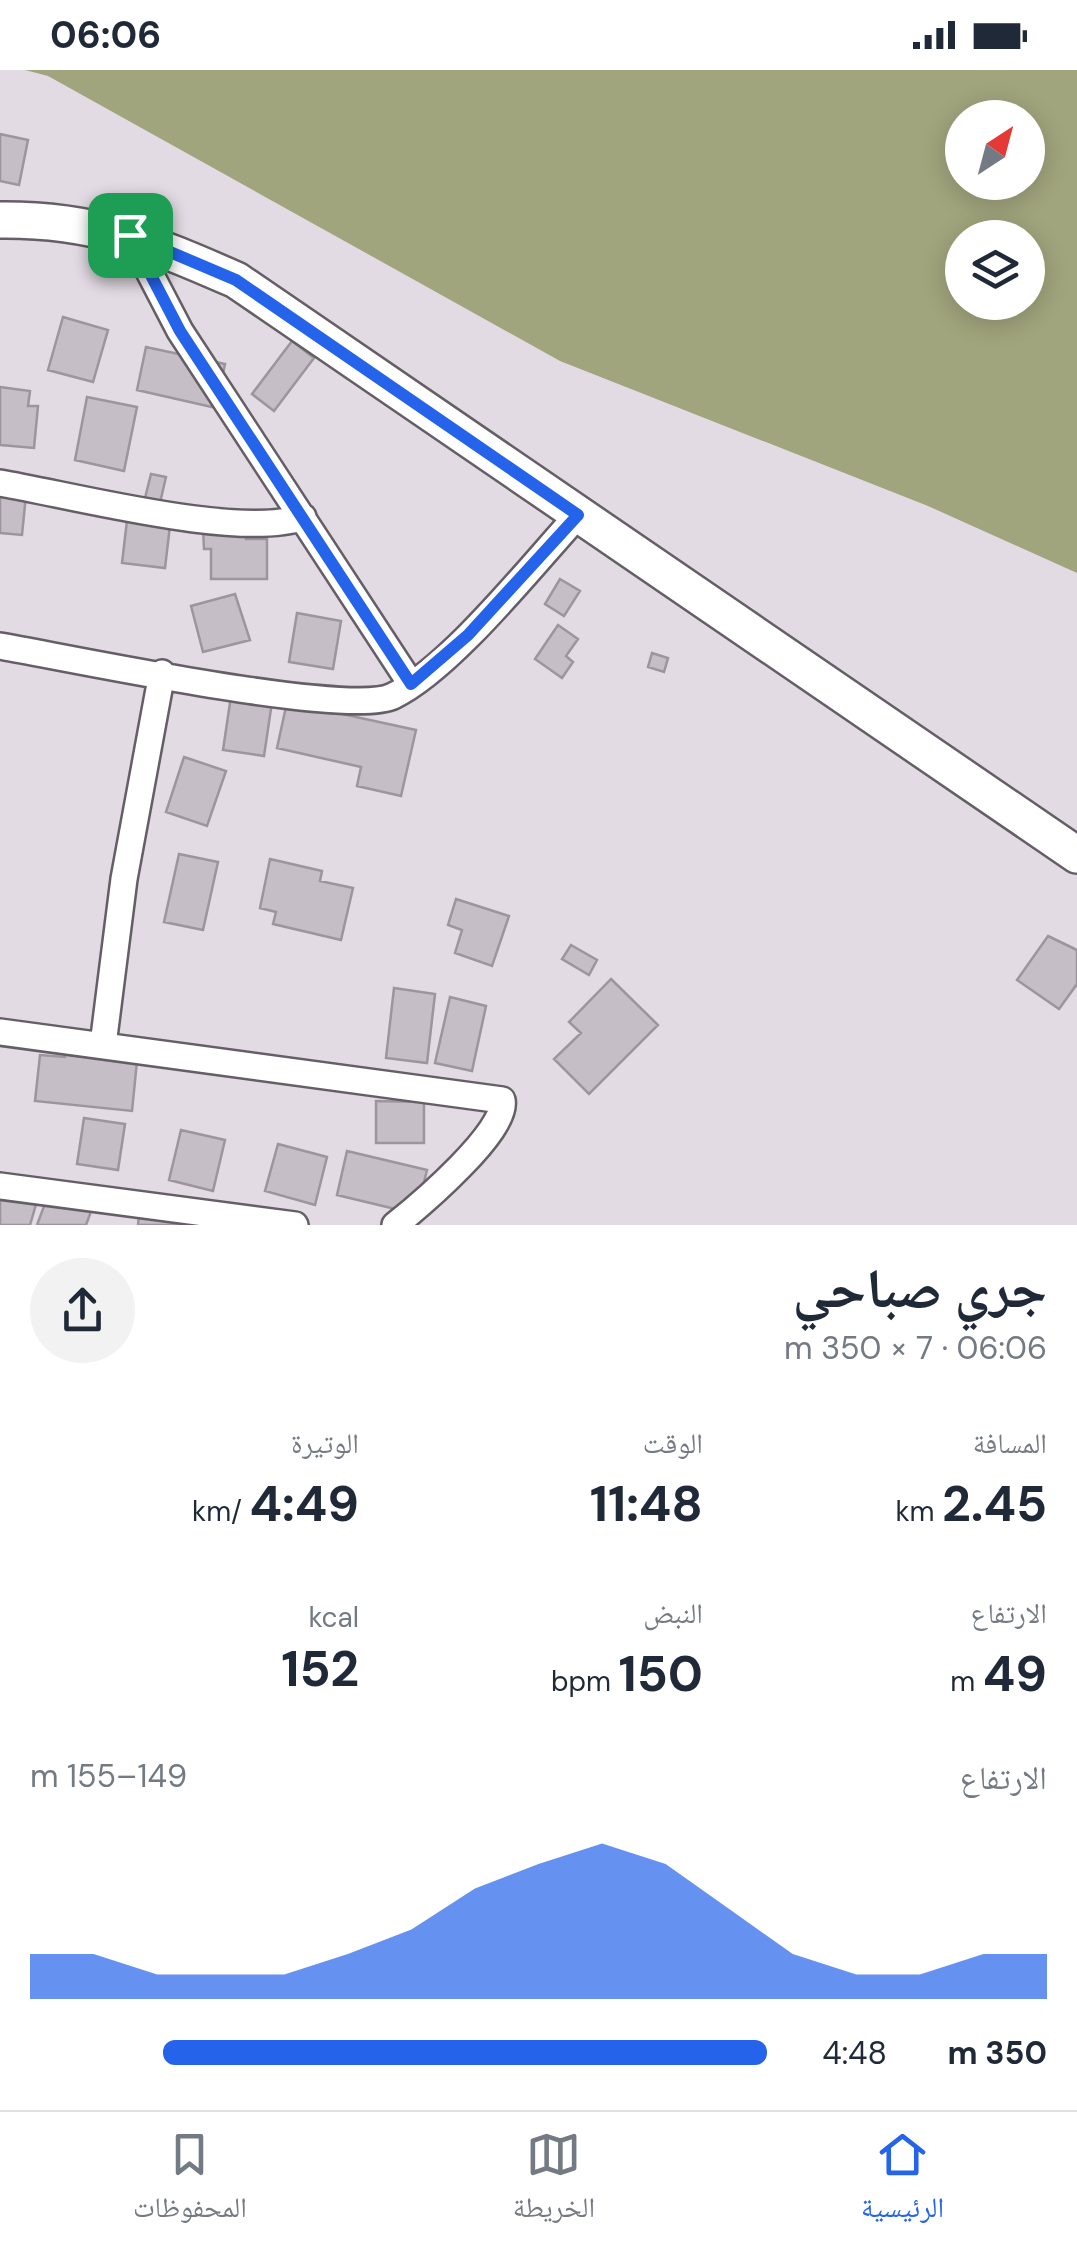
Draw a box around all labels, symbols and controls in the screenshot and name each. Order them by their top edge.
text: 06:06 [50,10,161,60]
north arrow [945,100,1045,200]
map controls [945,100,1045,320]
pin [88,193,173,278]
icon: arrive [103,208,158,263]
button: layers [945,220,1045,320]
text: جري صباحي [792,1253,1047,1325]
button: share [30,1258,135,1363]
text: 06:06 · 7 × 350 m [784,1327,1047,1369]
text: الوتيرة [291,1425,359,1462]
text: الوقت [643,1425,703,1462]
text: المسافة [973,1425,1047,1462]
text: 4:49 [250,1471,359,1537]
text: 11:48 [590,1471,703,1537]
text: 2.45 [942,1471,1047,1537]
text: /km [192,1493,250,1530]
text: km [895,1493,942,1530]
text: النبض [643,1595,703,1632]
text: الارتفاع [971,1595,1047,1632]
text: kcal [308,1599,359,1636]
text: 152 [281,1636,359,1702]
text: 150 [619,1641,703,1707]
text: 49 [983,1641,1047,1707]
text: bpm [551,1663,619,1700]
text: m [950,1663,983,1700]
text: 149–155 m [30,1755,187,1797]
text: الارتفاع [960,1757,1047,1799]
text: 4:48 [822,2032,887,2074]
text: 350 m [948,2032,1047,2074]
tab: المحفوظات [133,2127,247,2235]
tab: الخريطة [513,2127,595,2235]
tab: الرئيسية [861,2127,944,2235]

